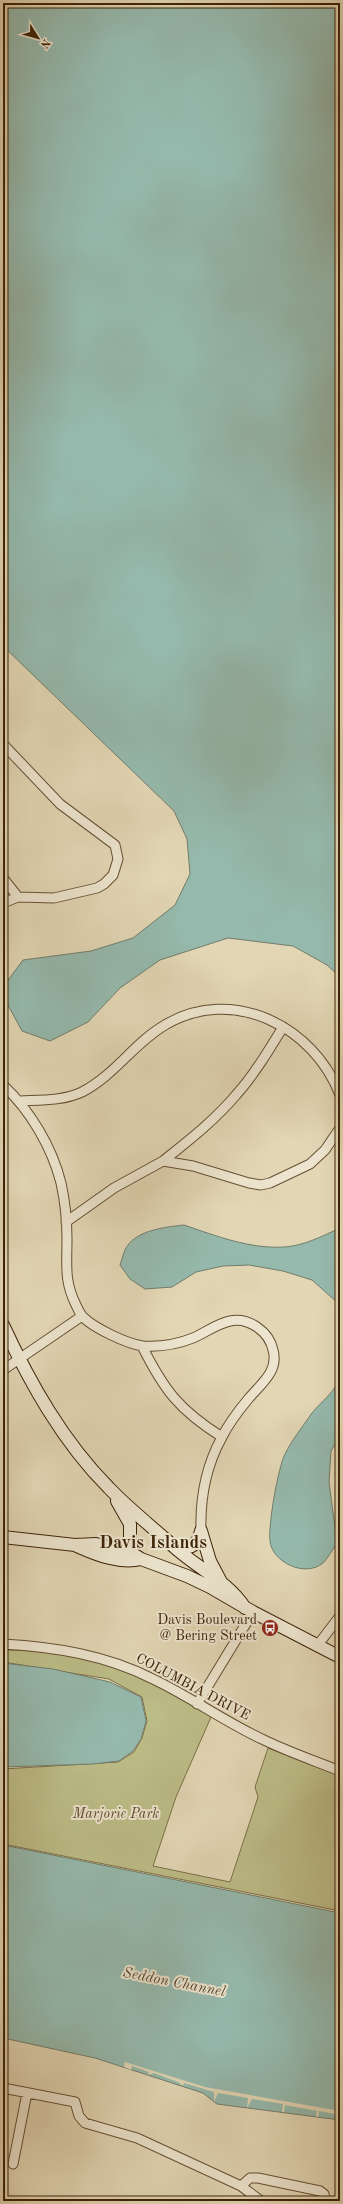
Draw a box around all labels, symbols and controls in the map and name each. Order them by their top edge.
north arrow [18,18,58,58]
text: N [38,36,52,50]
district label: Davis Islands [99,1534,207,1552]
place label: Davis Boulevard @ Bering Street [157,1613,257,1643]
bus stop icon: Davis Boulevard @ Bering Street [260,1618,280,1638]
street label: COLUMBIA DRIVE [134,1651,252,1723]
park label: Marjorie Park [72,1807,159,1822]
water label: Seddon Channel [121,1966,227,2000]

